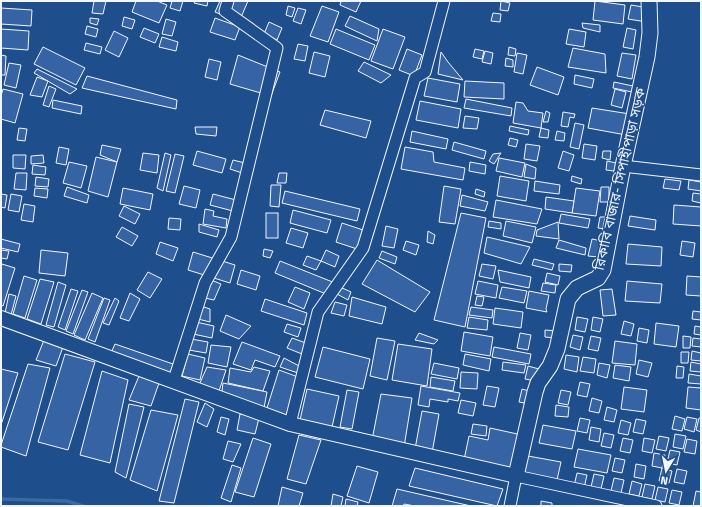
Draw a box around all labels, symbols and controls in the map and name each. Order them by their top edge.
street label: রিকাবি বাজার- সিপাহীপাড়া সড়ক [590,85,649,273]
north arrow [646,451,686,491]
text: N [660,473,669,487]

